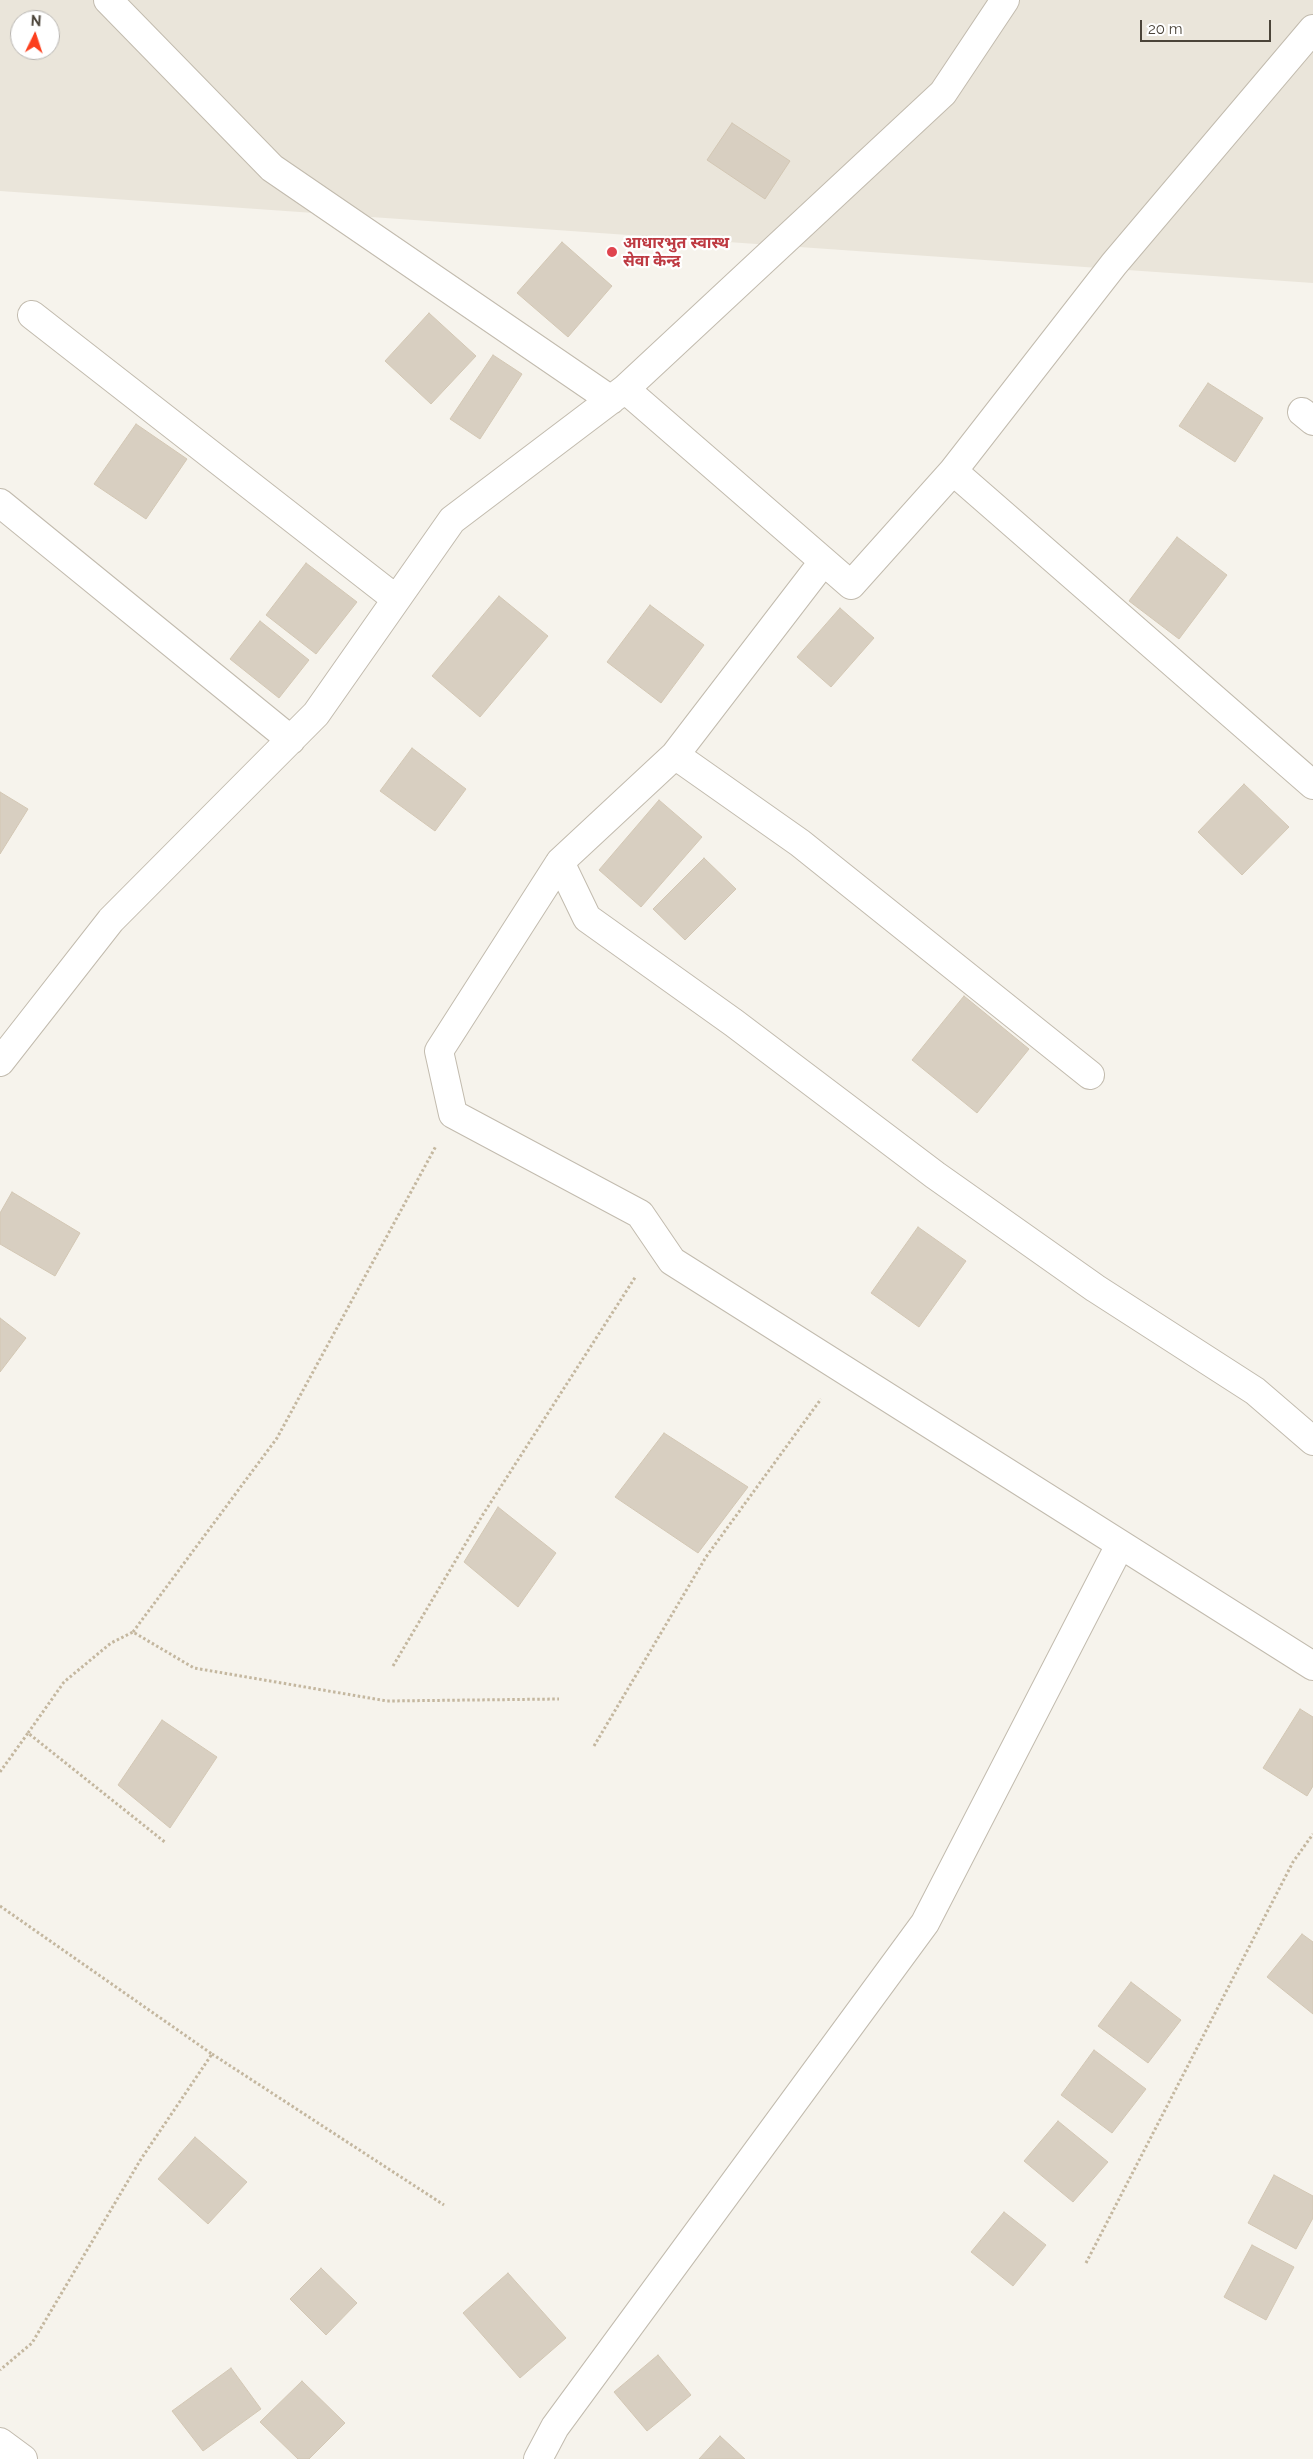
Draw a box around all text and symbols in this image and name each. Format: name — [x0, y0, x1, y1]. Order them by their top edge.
north arrow — [10, 10, 60, 60]
scale bar — [1143, 10, 1274, 42]
text: N — [30, 13, 42, 29]
text: 20 m — [1148, 20, 1183, 38]
place label: आधारभुत स्वास्थ सेवा केन्द्र — [623, 233, 729, 271]
marker: आधारभुत स्वास्थ सेवा केन्द्र — [605, 245, 619, 259]

